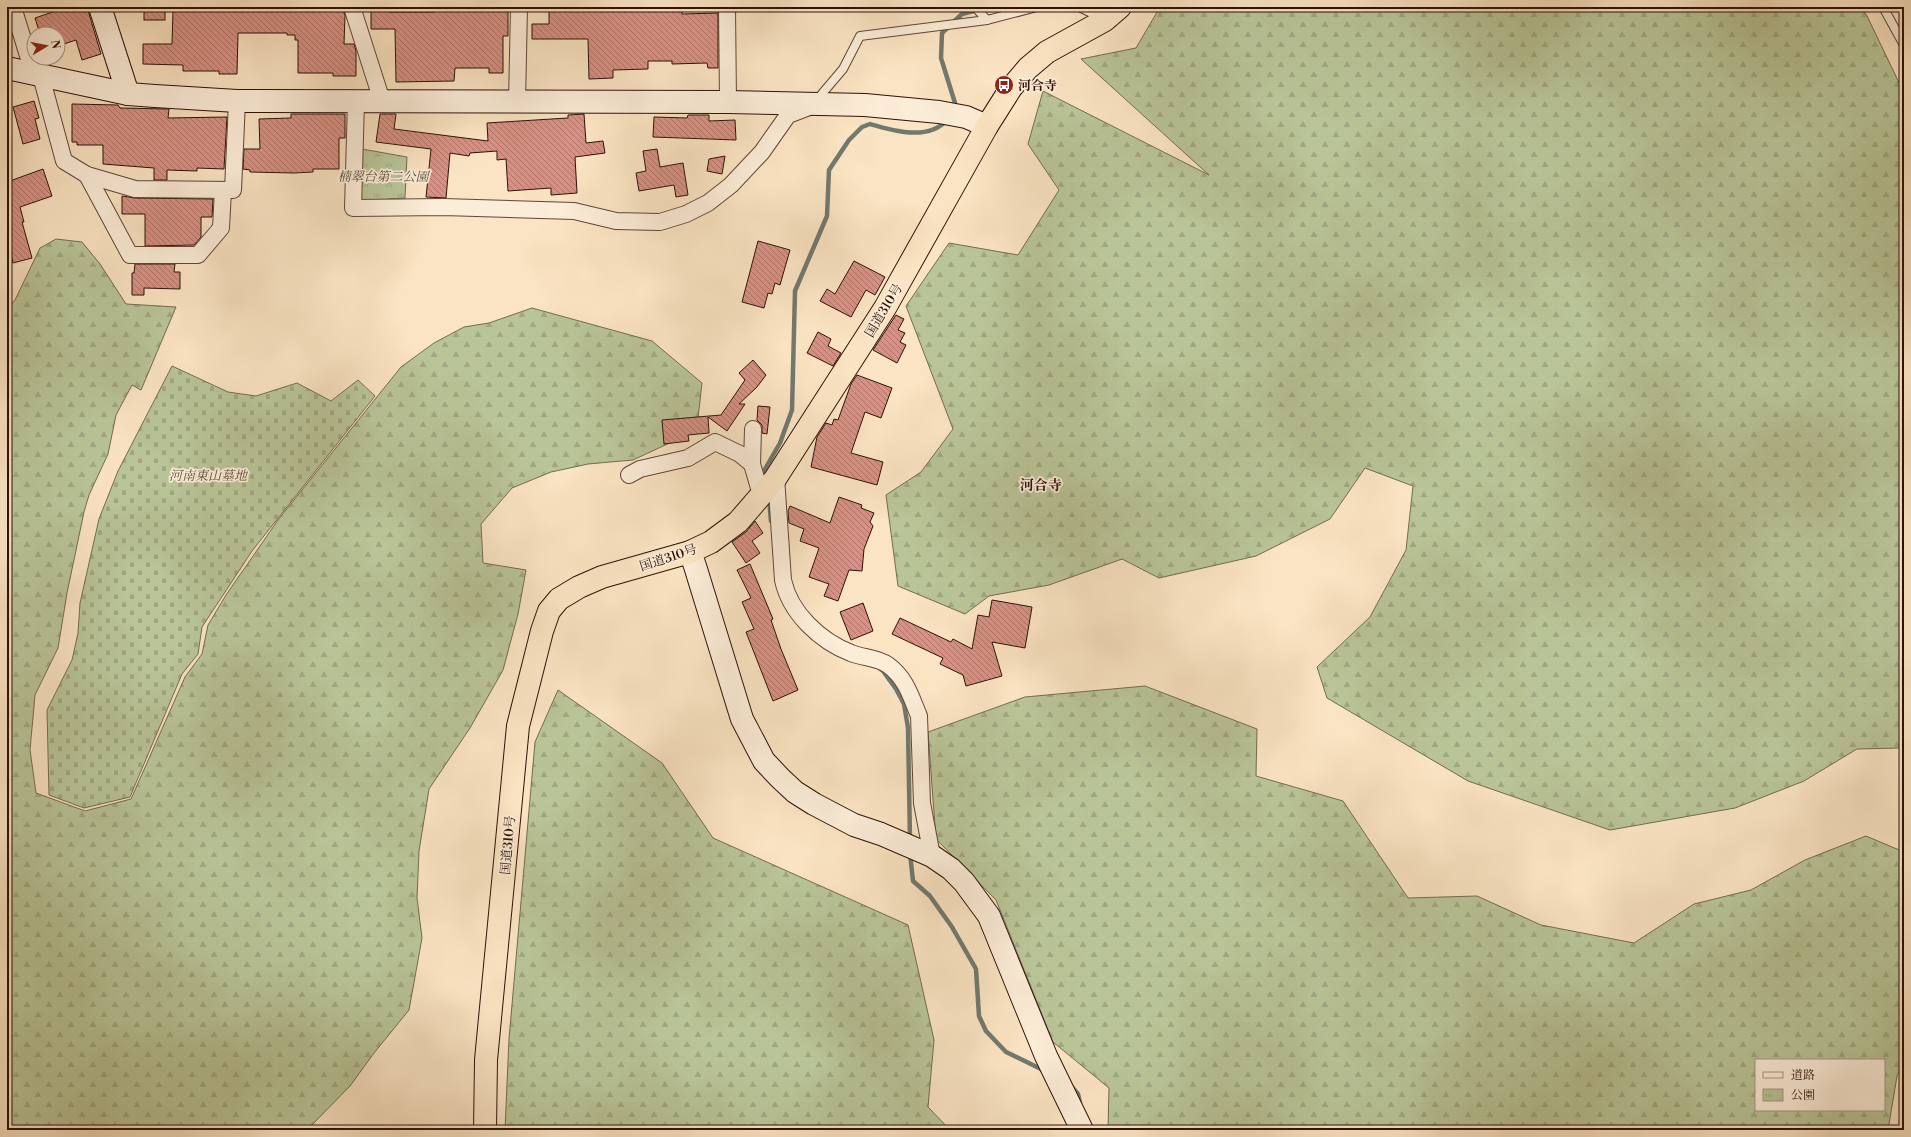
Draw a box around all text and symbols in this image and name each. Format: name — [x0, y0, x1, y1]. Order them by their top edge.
north arrow — [26, 26, 66, 66]
text: N — [47, 39, 63, 50]
bus stop icon: 河合寺 — [993, 74, 1015, 96]
place label: 河合寺 — [1018, 78, 1057, 94]
park label: 楠翠台第二公園 — [337, 169, 430, 185]
street label: 国道310号 — [862, 281, 906, 340]
park label: 河南東山墓地 — [169, 468, 249, 484]
district label: 河合寺 — [1020, 477, 1062, 495]
street label: 国道310号 — [637, 541, 699, 575]
street label: 国道310号 — [497, 815, 519, 876]
legend — [1755, 1059, 1885, 1111]
text: 道路 — [1791, 1068, 1815, 1083]
text: 公園 — [1791, 1088, 1815, 1103]

